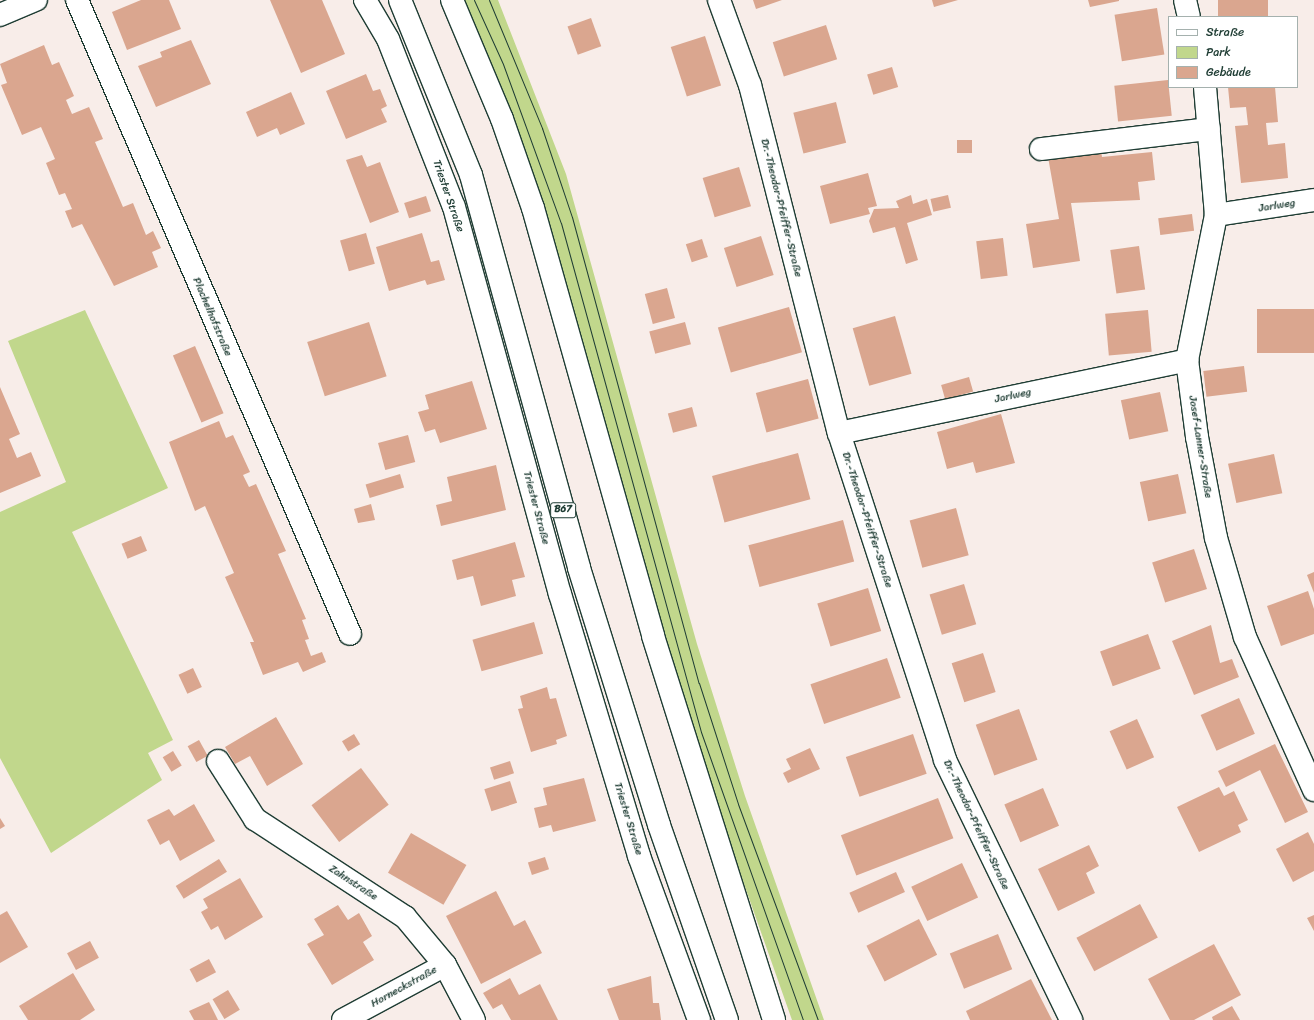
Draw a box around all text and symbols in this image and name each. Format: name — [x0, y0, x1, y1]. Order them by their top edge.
legend — [1168, 16, 1298, 88]
text: Straße — [1206, 21, 1244, 43]
text: Park — [1206, 41, 1231, 63]
text: Gebäude — [1206, 61, 1251, 83]
street label: Dr.-Theodor-Pfeiffer-Straße — [757, 137, 805, 279]
street label: Triester Straße — [429, 158, 467, 234]
street label: Jarlweg — [1258, 197, 1296, 215]
street label: Plachelhofstraße — [189, 276, 235, 358]
street label: Jarlweg — [993, 386, 1033, 406]
street label: Josef-Lanner-Straße — [1185, 395, 1215, 499]
street label: Dr.-Theodor-Pfeiffer-Straße — [839, 450, 895, 590]
street label: Triester Straße — [520, 470, 552, 546]
road number: B67 — [550, 502, 576, 518]
street label: Dr.-Theodor-Pfeiffer-Straße — [940, 758, 1012, 892]
street label: Triester Straße — [611, 781, 645, 857]
street label: Zahnstraße — [326, 862, 380, 904]
street label: Horneckstraße — [369, 963, 439, 1011]

